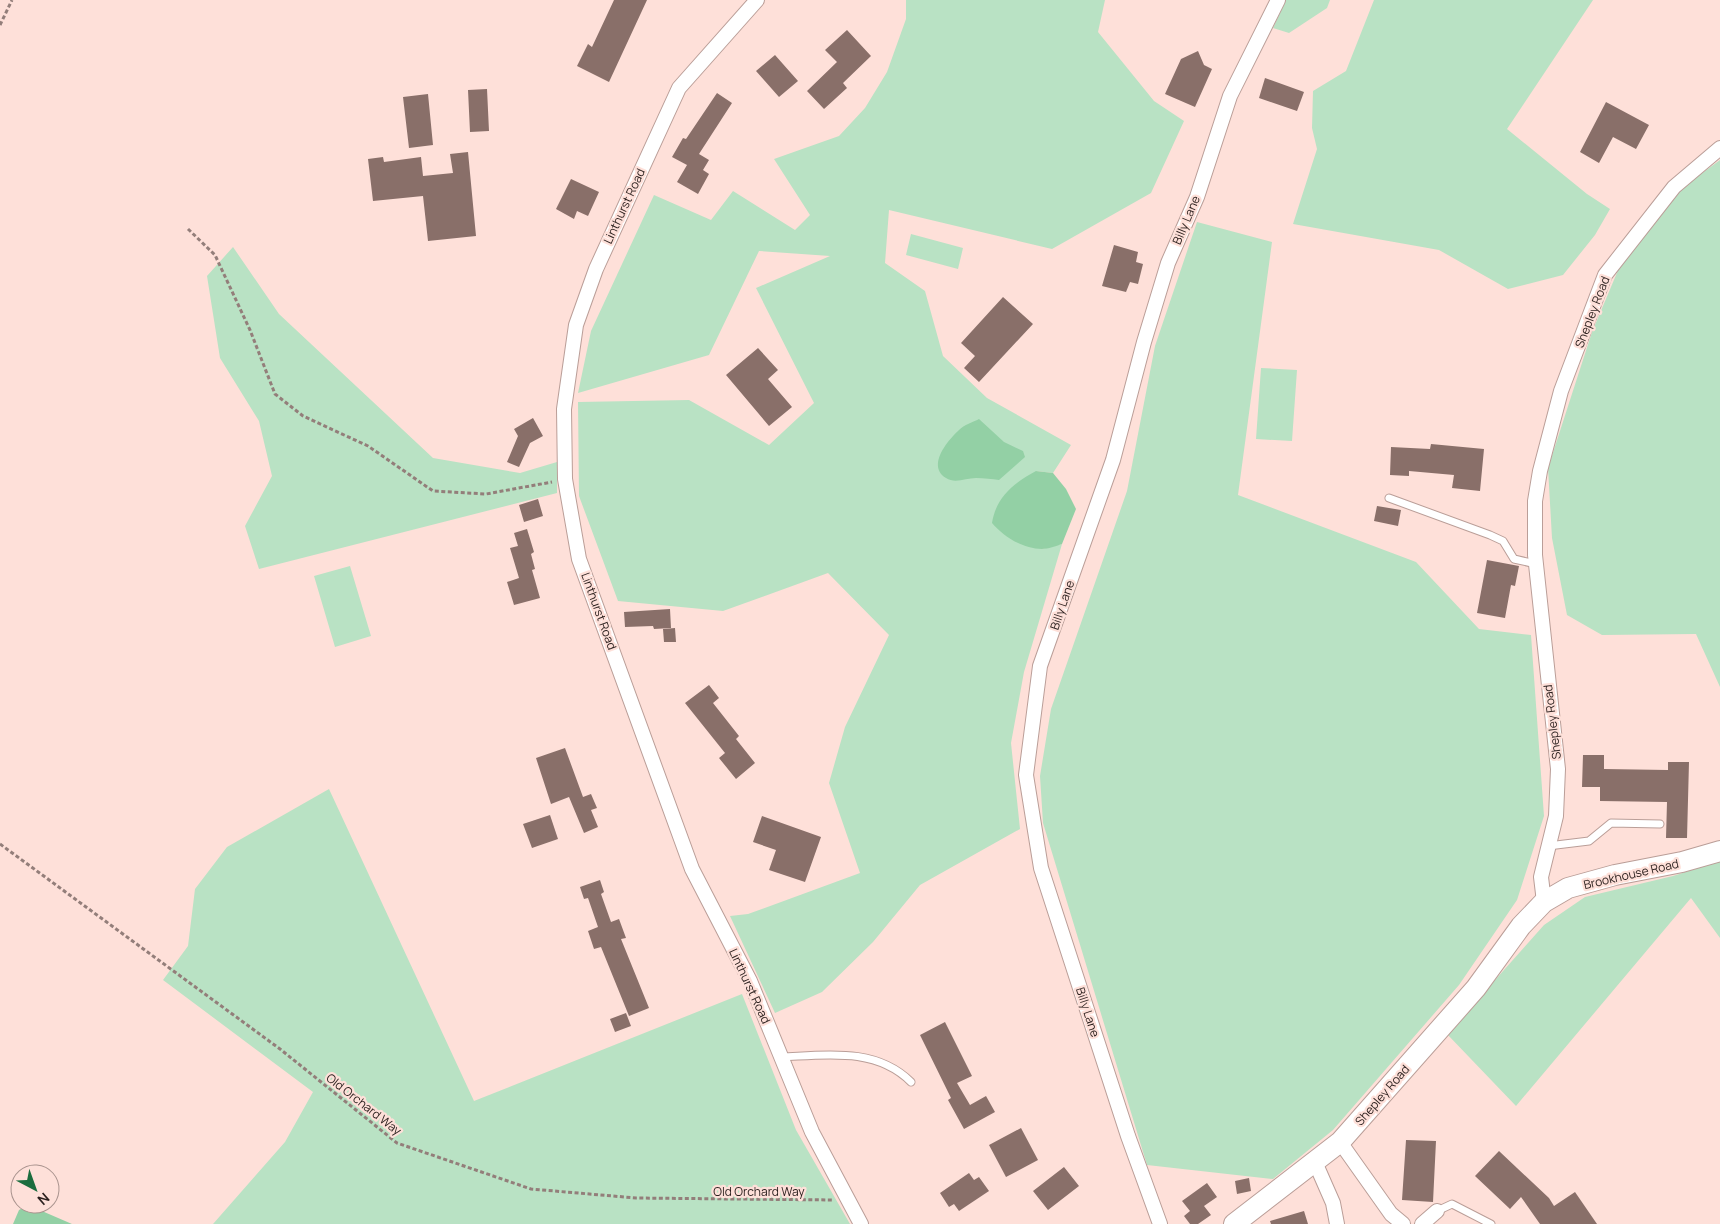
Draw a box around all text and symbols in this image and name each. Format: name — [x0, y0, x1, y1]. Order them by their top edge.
street label: Linthurst Road — [599, 166, 649, 246]
street label: Billy Lane — [1168, 193, 1204, 247]
street label: Shepley Road — [1571, 274, 1613, 350]
street label: Linthurst Road — [577, 570, 621, 652]
street label: Billy Lane — [1046, 578, 1078, 632]
street label: Shepley Road — [1539, 684, 1565, 760]
street label: Brookhouse Road — [1582, 855, 1680, 893]
street label: Linthurst Road — [725, 946, 775, 1026]
street label: Billy Lane — [1072, 985, 1104, 1039]
street label: Shepley Road — [1351, 1061, 1413, 1129]
street label: Old Orchard Way — [323, 1069, 406, 1139]
north arrow — [10, 1164, 60, 1214]
street label: Old Orchard Way — [713, 1183, 805, 1200]
text: N — [34, 1189, 54, 1210]

